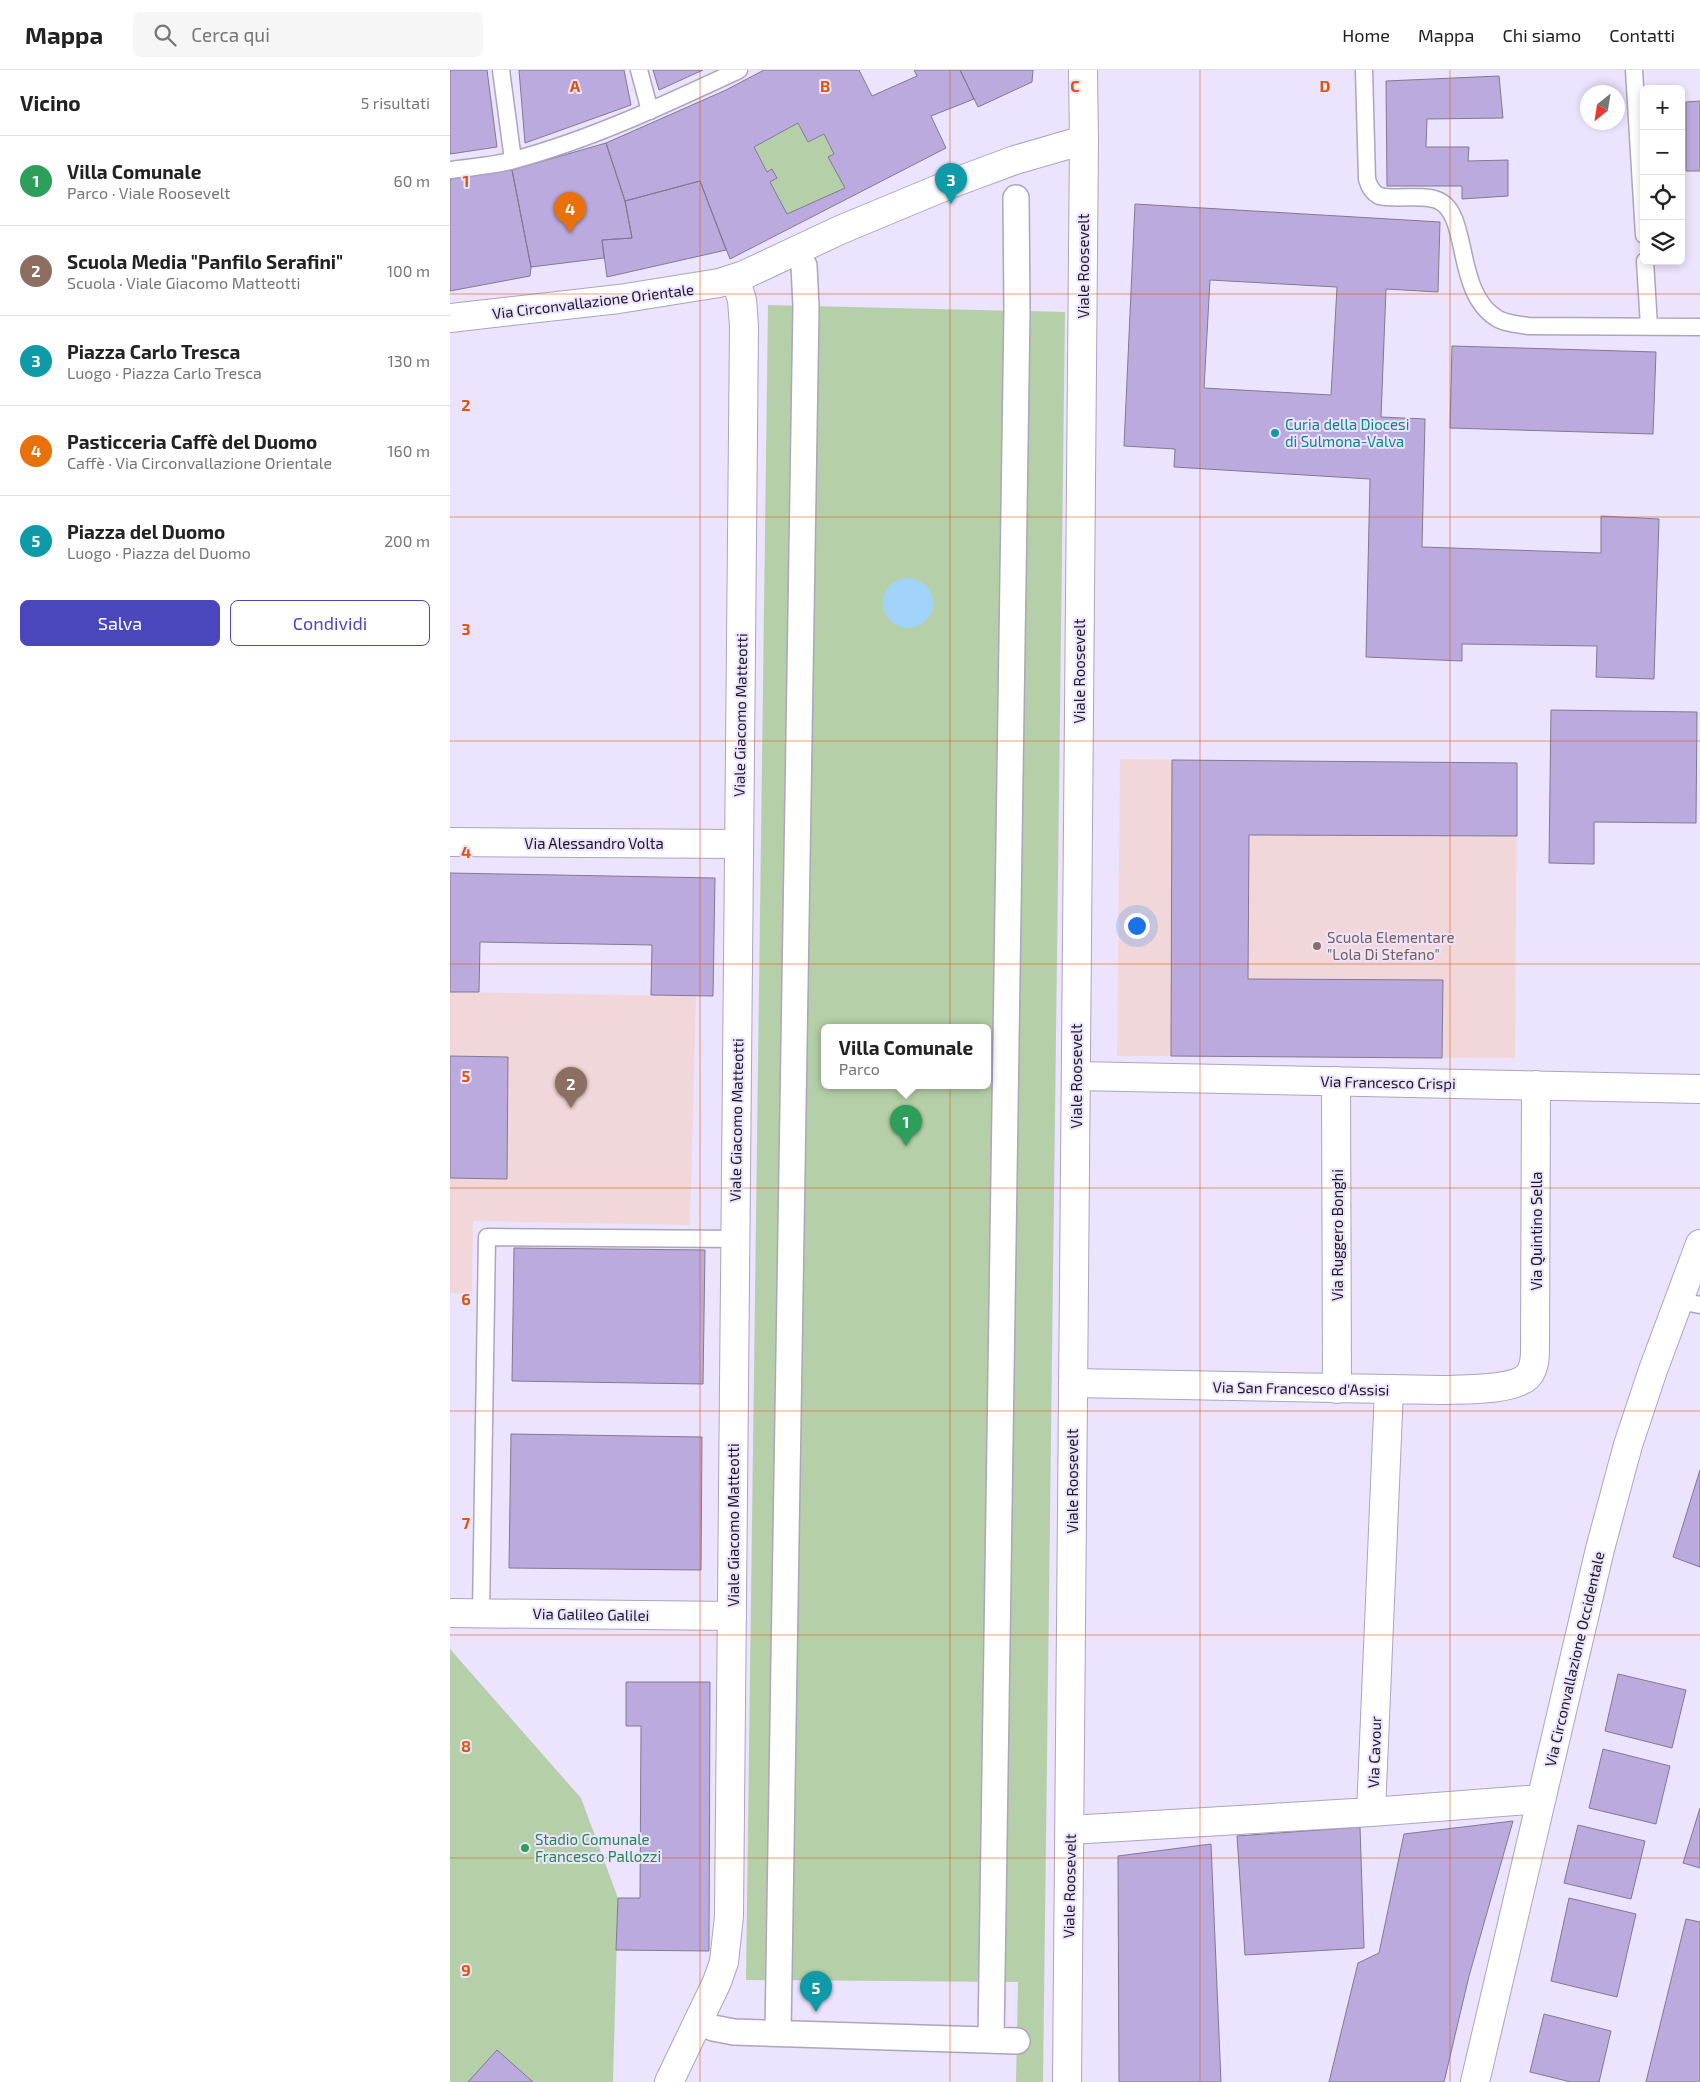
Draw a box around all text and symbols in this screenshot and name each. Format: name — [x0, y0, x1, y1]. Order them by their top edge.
search box — [133, 12, 483, 57]
text: Mappa — [25, 20, 103, 49]
icon: search — [151, 21, 179, 49]
text: Cerca qui — [191, 23, 270, 46]
text: Home — [1342, 24, 1390, 46]
text: Mappa — [1418, 24, 1474, 46]
text: Chi siamo — [1502, 24, 1581, 46]
text: Contatti — [1609, 24, 1675, 46]
text: A — [570, 76, 581, 95]
text: B — [820, 76, 830, 95]
text: C — [1070, 76, 1080, 95]
text: D — [1320, 76, 1331, 95]
north arrow — [1580, 85, 1625, 130]
map controls — [1640, 85, 1685, 265]
button: + — [1640, 85, 1685, 130]
text: Vicino — [20, 90, 81, 115]
text: 5 risultati — [361, 93, 430, 112]
button: − — [1640, 130, 1685, 175]
text: Villa Comunale — [67, 160, 201, 183]
pin: 3 — [935, 163, 967, 204]
text: 1 — [33, 171, 39, 190]
text: 60 m — [394, 171, 430, 190]
text: 1 — [463, 171, 469, 190]
button: locate — [1640, 175, 1685, 220]
text: Parco · Viale Roosevelt — [67, 183, 230, 202]
pin: 4 — [554, 192, 586, 233]
street label: Viale Roosevelt — [1074, 213, 1092, 318]
button: layers — [1640, 220, 1685, 265]
text: Scuola Media "Panfilo Serafini" — [67, 250, 343, 273]
text: 2 — [31, 261, 41, 280]
text: 100 m — [387, 261, 430, 280]
text: Scuola · Viale Giacomo Matteotti — [67, 273, 301, 292]
street label: Via Circonvallazione Orientale — [491, 280, 695, 322]
text: Piazza Carlo Tresca — [67, 340, 240, 363]
text: 3 — [31, 351, 41, 370]
text: 130 m — [388, 351, 430, 370]
text: Luogo · Piazza Carlo Tresca — [67, 363, 262, 382]
text: 2 — [461, 395, 471, 414]
place label: Curia della Diocesi di Sulmona-Valva — [1285, 415, 1409, 450]
marker: Curia della Diocesi di Sulmona-Valva — [1269, 427, 1281, 439]
text: Pasticceria Caffè del Duomo — [67, 430, 317, 453]
text: 4 — [31, 441, 41, 460]
text: 160 m — [387, 441, 430, 460]
text: Caffè · Via Circonvallazione Orientale — [67, 453, 332, 472]
text: Piazza del Duomo — [67, 520, 225, 543]
text: 5 — [32, 531, 40, 550]
text: 200 m — [384, 531, 430, 550]
text: Luogo · Piazza del Duomo — [67, 543, 251, 562]
button: Salva — [20, 600, 220, 646]
button: Condividi — [230, 600, 430, 646]
street label: Viale Roosevelt — [1070, 618, 1088, 723]
text: 3 — [461, 619, 471, 638]
street label: Viale Giacomo Matteotti — [730, 633, 750, 797]
street label: Via Alessandro Volta — [524, 834, 664, 852]
text: 4 — [461, 842, 471, 861]
your location — [1124, 913, 1150, 939]
place label: Scuola Elementare "Lola Di Stefano" — [1327, 928, 1455, 963]
marker: Scuola Elementare "Lola Di Stefano" — [1311, 940, 1323, 952]
street label: Viale Roosevelt — [1067, 1023, 1085, 1128]
popup — [821, 1024, 991, 1089]
text: Villa Comunale — [839, 1036, 973, 1059]
street label: Viale Giacomo Matteotti — [726, 1038, 746, 1202]
text: Parco — [839, 1059, 880, 1078]
text: 5 — [462, 1066, 471, 1085]
pin: 2 — [555, 1067, 587, 1108]
street label: Via Francesco Crispi — [1320, 1072, 1456, 1092]
pin: 1 — [890, 1105, 922, 1146]
street label: Via Ruggero Bonghi — [1328, 1169, 1346, 1301]
street label: Via Quintino Sella — [1527, 1171, 1546, 1291]
text: 6 — [461, 1289, 471, 1308]
street label: Via San Francesco d'Assisi — [1212, 1377, 1390, 1399]
street label: Viale Roosevelt — [1063, 1428, 1081, 1533]
street label: Viale Giacomo Matteotti — [724, 1443, 742, 1607]
text: 7 — [462, 1513, 471, 1532]
street label: Via Circonvallazione Occidentale — [1540, 1550, 1608, 1768]
street label: Via Galileo Galilei — [533, 1604, 649, 1624]
street label: Via Cavour — [1364, 1716, 1384, 1788]
text: 8 — [461, 1736, 471, 1755]
place label: Stadio Comunale Francesco Pallozzi — [535, 1830, 661, 1865]
street label: Viale Roosevelt — [1059, 1833, 1079, 1939]
marker: Stadio Comunale Francesco Pallozzi — [519, 1842, 531, 1854]
text: 9 — [461, 1960, 471, 1979]
pin: 5 — [800, 1971, 832, 2012]

